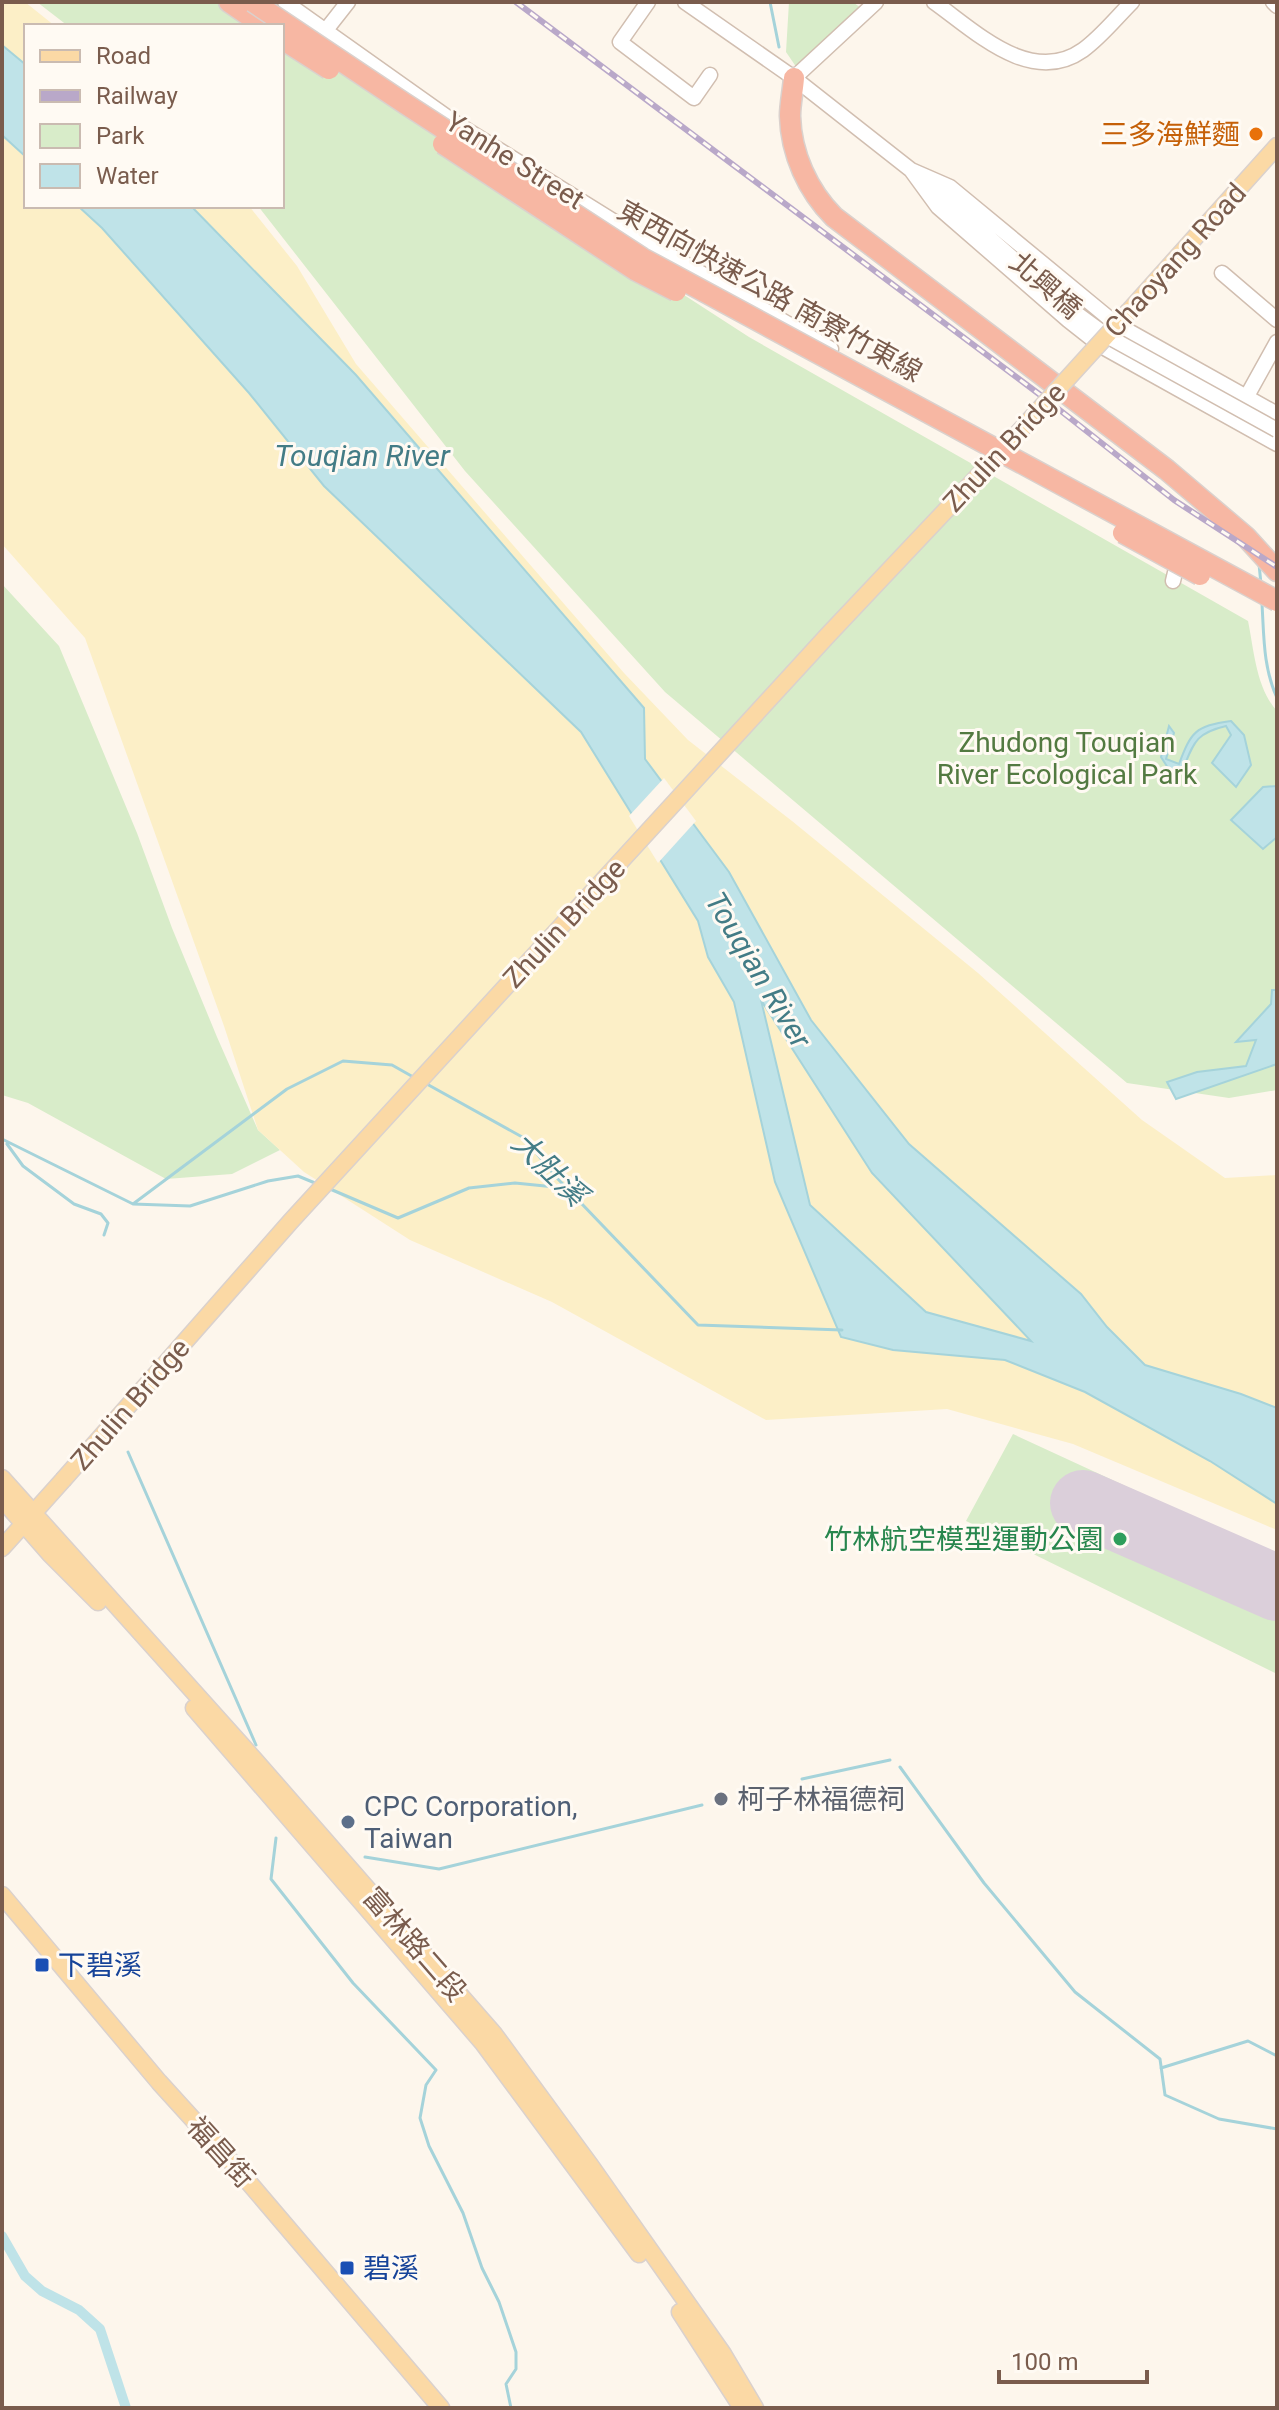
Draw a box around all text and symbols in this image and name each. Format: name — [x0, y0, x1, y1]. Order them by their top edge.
legend — [24, 24, 284, 208]
text: Road — [96, 42, 151, 70]
text: Railway — [96, 82, 178, 110]
street label: Yanhe Street — [439, 105, 590, 216]
place label: 三多海鮮麵 — [1100, 118, 1240, 151]
text: Park — [96, 122, 145, 150]
marker: 三多海鮮麵 — [1247, 125, 1265, 143]
text: Water — [96, 162, 159, 190]
street label: Chaoyang Road — [1098, 177, 1253, 344]
street label: 東西向快速公路 南寮竹東線 — [612, 194, 928, 389]
street label: 北興橋 — [1003, 245, 1088, 325]
street label: Zhulin Bridge — [936, 376, 1072, 518]
water label: Touqian River — [274, 438, 451, 473]
park label: Zhudong Touqian River Ecological Park — [937, 726, 1198, 791]
street label: Zhulin Bridge — [496, 852, 632, 994]
water label: Touqian River — [698, 885, 819, 1055]
water label: 大肚溪 — [505, 1125, 597, 1215]
street label: Zhulin Bridge — [64, 1332, 197, 1477]
place label: 竹林航空模型運動公園 — [824, 1523, 1104, 1556]
marker: 竹林航空模型運動公園 — [1111, 1530, 1129, 1548]
place label: 柯子林福德祠 — [737, 1783, 905, 1816]
place label: CPC Corporation, Taiwan — [364, 1790, 578, 1855]
marker: 柯子林福德祠 — [712, 1790, 730, 1808]
marker: CPC Corporation, Taiwan — [339, 1813, 357, 1831]
street label: 富林路二段 — [356, 1881, 473, 2008]
place label: 下碧溪 — [58, 1949, 142, 1982]
marker: 下碧溪 — [33, 1956, 51, 1974]
street label: 福昌街 — [180, 2110, 261, 2195]
place label: 碧溪 — [363, 2252, 419, 2285]
marker: 碧溪 — [338, 2259, 356, 2277]
scale bar — [999, 2334, 1147, 2384]
text: 100 m — [1011, 2348, 1078, 2376]

